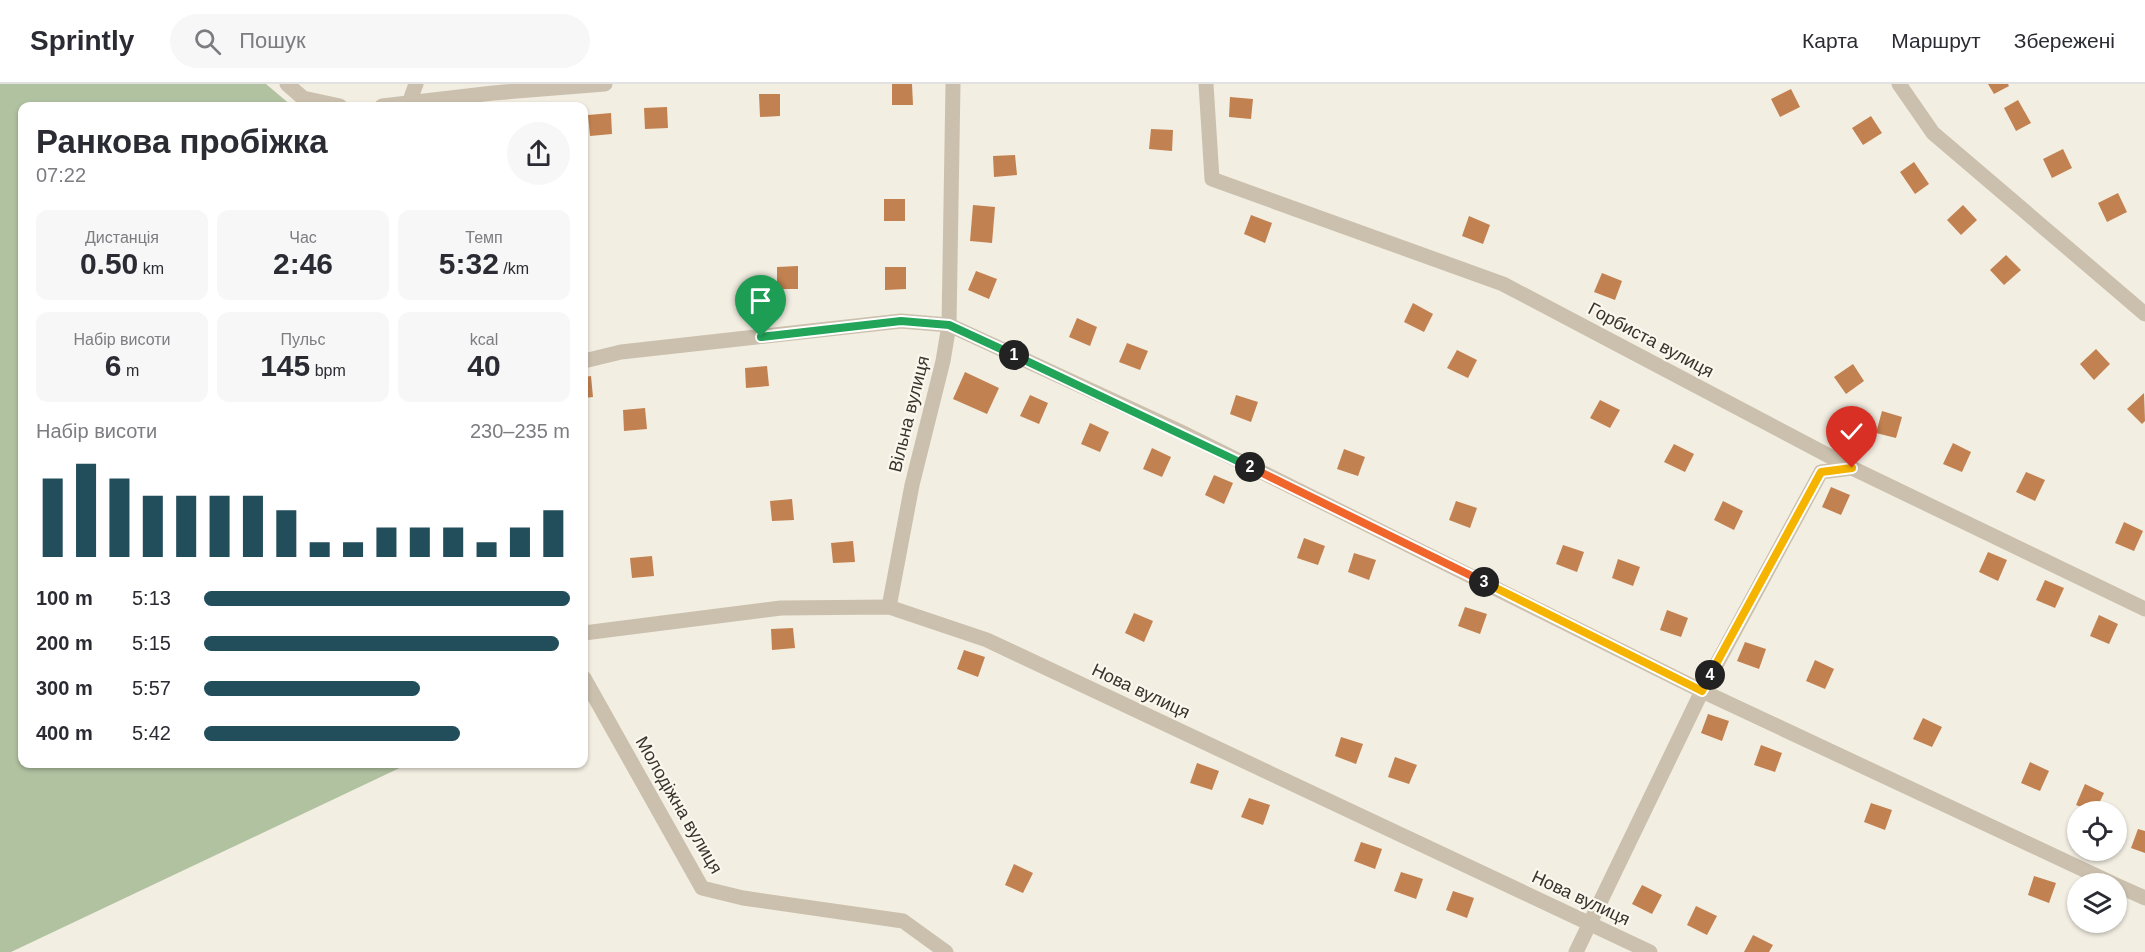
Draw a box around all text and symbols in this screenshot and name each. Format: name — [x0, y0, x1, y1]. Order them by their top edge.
search box — [170, 14, 590, 68]
text: Sprintly — [30, 25, 134, 56]
icon: search — [191, 25, 224, 58]
text: Пошук — [239, 28, 306, 53]
text: Карта — [1802, 29, 1858, 52]
text: Маршрут — [1891, 29, 1981, 52]
text: Збережені — [2014, 29, 2115, 52]
button: share — [507, 122, 570, 185]
text: Ранкова пробіжка — [36, 123, 328, 160]
text: 07:22 — [36, 164, 86, 186]
text: Дистанція — [85, 229, 159, 246]
text: Час — [289, 229, 317, 246]
text: Темп — [465, 229, 503, 246]
text: 0.50 — [80, 247, 138, 280]
text: 2:46 — [273, 247, 333, 280]
text: 5:32 — [439, 247, 499, 280]
text: km — [138, 260, 164, 277]
text: /km — [499, 260, 529, 277]
pin — [735, 275, 786, 337]
icon: arrive — [744, 284, 777, 317]
street label: Горбиста вулиця — [1585, 298, 1717, 382]
text: Набір висоти — [74, 331, 170, 348]
text: Пульс — [281, 331, 325, 348]
text: kcal — [470, 331, 498, 348]
pin: 1 — [999, 340, 1029, 370]
text: 1 — [1010, 346, 1018, 363]
text: 6 — [105, 349, 121, 382]
text: 145 — [260, 349, 310, 382]
text: 40 — [467, 349, 501, 382]
street label: Вільна вулиця — [885, 354, 933, 474]
text: m — [121, 362, 139, 379]
text: bpm — [310, 362, 346, 379]
pin — [1826, 406, 1877, 468]
icon: check — [1835, 415, 1868, 448]
text: Набір висоти — [36, 420, 157, 442]
text: 230–235 m — [470, 420, 570, 442]
pin: 2 — [1235, 452, 1265, 482]
text: 2 — [1246, 458, 1254, 475]
pin: 3 — [1469, 567, 1499, 597]
text: 3 — [1480, 573, 1488, 590]
text: 100 m — [36, 587, 93, 609]
text: 5:13 — [132, 587, 171, 609]
text: 200 m — [36, 632, 93, 654]
text: 5:15 — [132, 632, 171, 654]
street label: Нова вулиця — [1089, 660, 1193, 722]
pin: 4 — [1695, 660, 1725, 690]
text: 4 — [1706, 666, 1714, 683]
text: 300 m — [36, 677, 93, 699]
text: 5:57 — [132, 677, 171, 699]
text: 400 m — [36, 722, 93, 744]
text: 5:42 — [132, 722, 171, 744]
street label: Молодіжна вулиця — [632, 733, 726, 877]
map controls — [2067, 801, 2127, 933]
button: locate — [2067, 801, 2127, 861]
street label: Нова вулиця — [1529, 867, 1633, 929]
button: layers — [2067, 873, 2127, 933]

